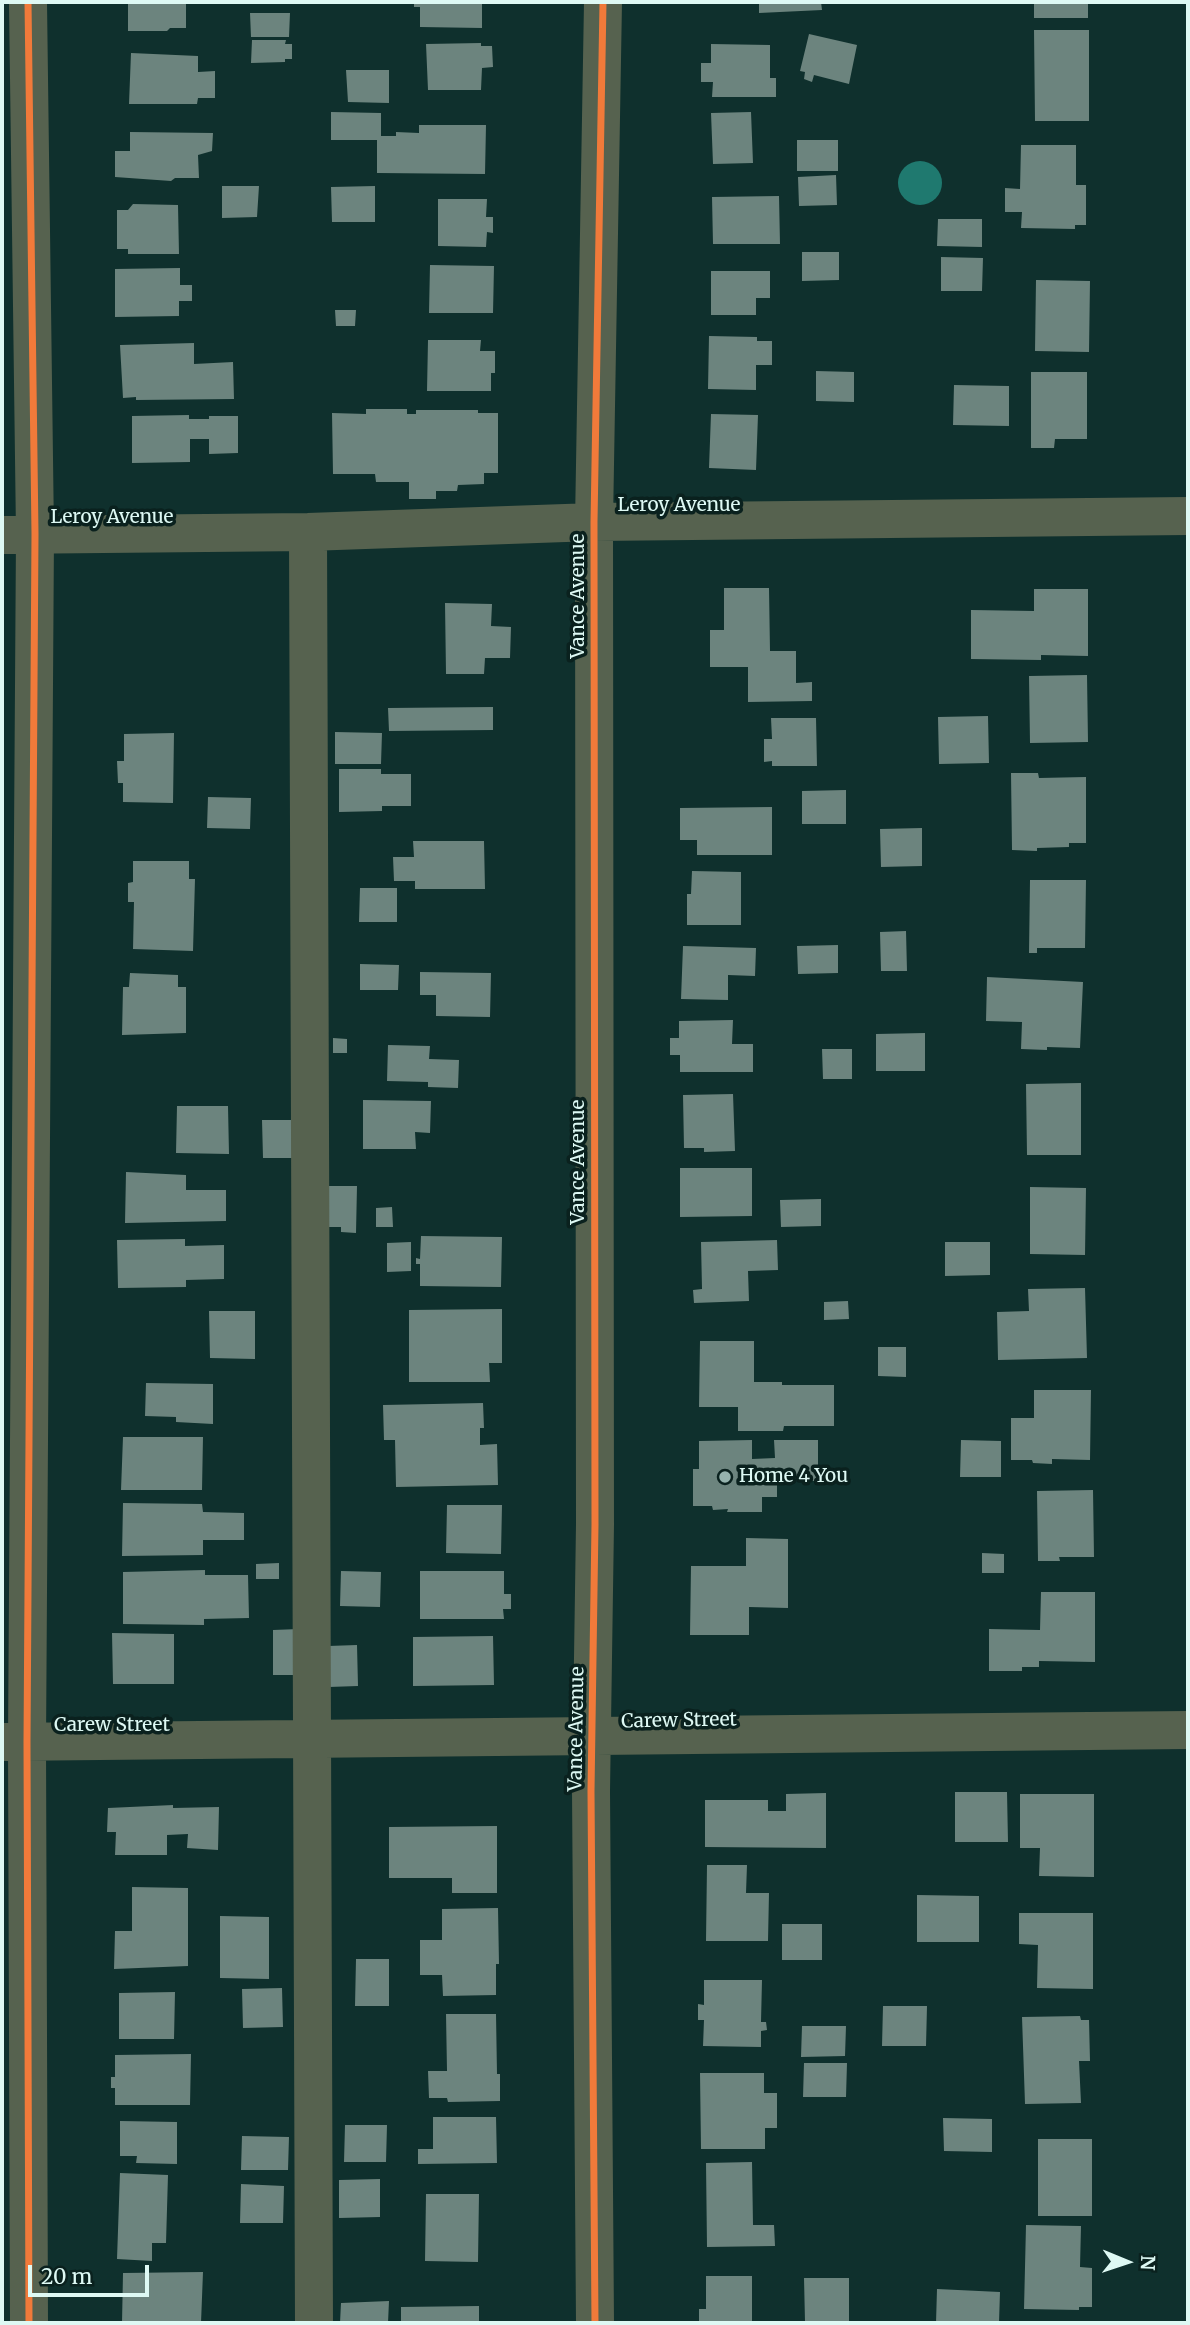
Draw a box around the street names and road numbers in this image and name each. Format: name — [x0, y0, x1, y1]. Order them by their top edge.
street label: Leroy Avenue — [617, 495, 741, 517]
street label: Leroy Avenue — [50, 507, 174, 529]
street label: Vance Avenue — [568, 534, 590, 658]
street label: Vance Avenue — [568, 1100, 590, 1224]
street label: Vance Avenue — [565, 1666, 589, 1792]
street label: Carew Street — [621, 1709, 737, 1733]
street label: Carew Street — [54, 1715, 170, 1737]

